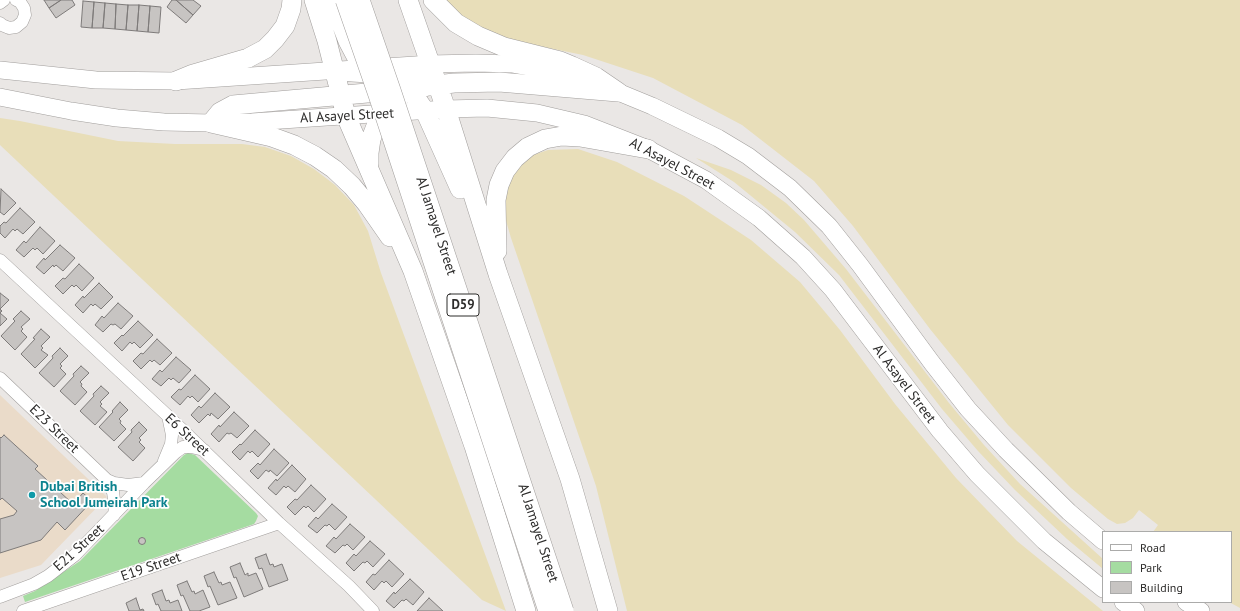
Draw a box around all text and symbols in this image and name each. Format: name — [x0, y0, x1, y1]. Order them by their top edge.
street label: Al Asayel Street — [300, 105, 394, 127]
street label: Al Asayel Street — [627, 134, 717, 194]
street label: Al Jamayel Street — [412, 175, 460, 277]
road number: D59 — [447, 294, 479, 316]
street label: Al Asayel Street — [869, 341, 939, 427]
street label: E23 Street — [26, 401, 82, 457]
street label: E6 Street — [161, 410, 213, 460]
place label: Dubai British School Jumeirah Park — [40, 479, 168, 512]
street label: Al Jamayel Street — [514, 482, 562, 584]
marker: Dubai British School Jumeirah Park — [27, 490, 37, 500]
street label: E21 Street — [50, 521, 108, 575]
legend — [1102, 531, 1232, 603]
text: Road — [1140, 540, 1165, 555]
street label: E19 Street — [119, 549, 183, 585]
text: Park — [1140, 560, 1162, 575]
text: Building — [1140, 580, 1183, 595]

